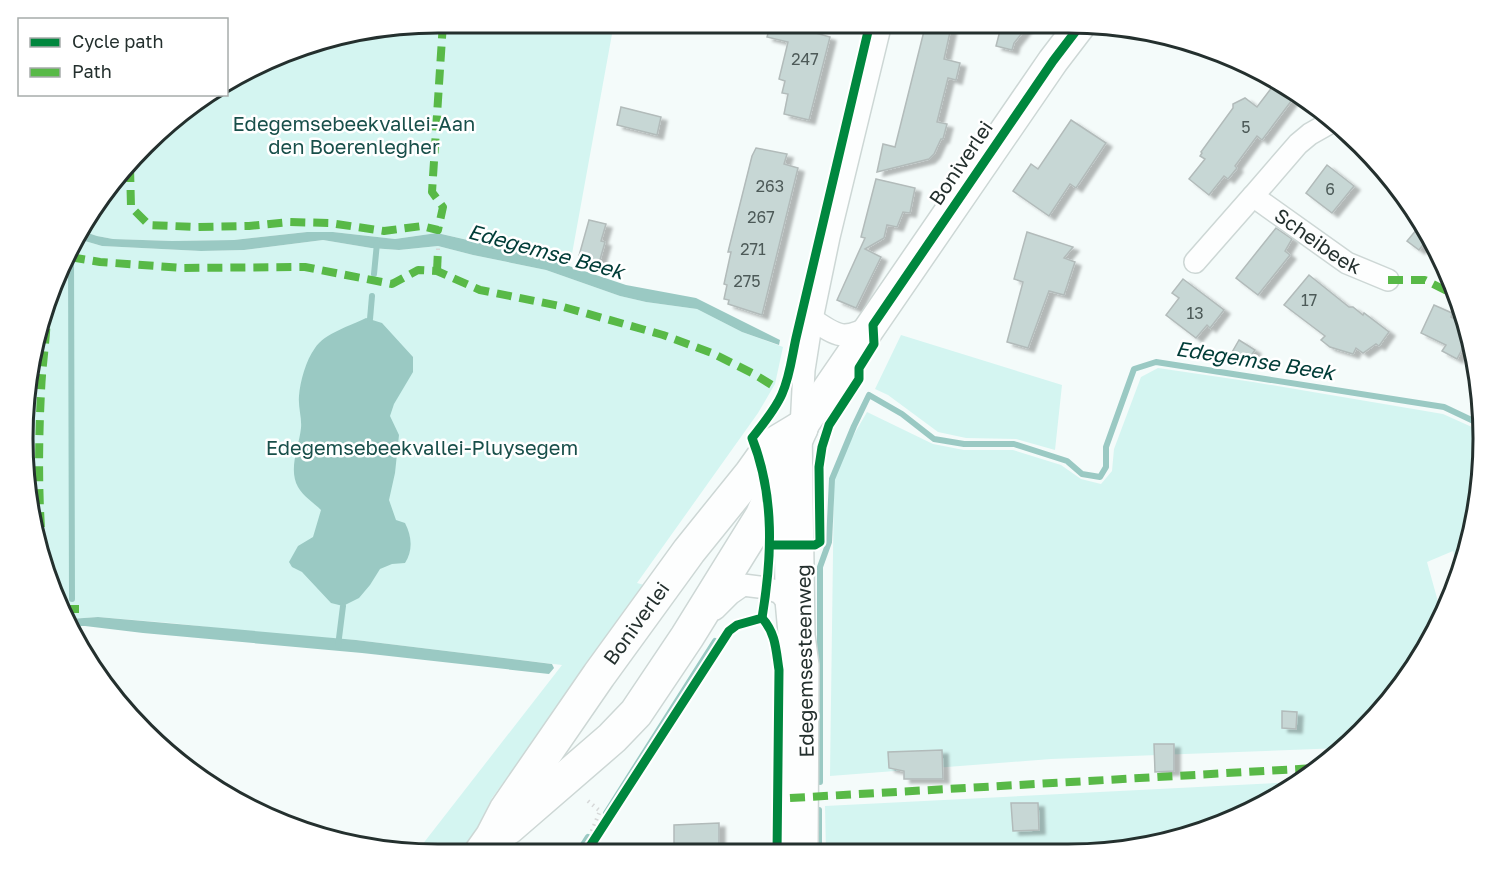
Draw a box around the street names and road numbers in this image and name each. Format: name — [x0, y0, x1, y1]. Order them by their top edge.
street label: Boniverlei — [923, 116, 997, 209]
street label: Scheibeek — [1270, 202, 1365, 278]
street label: Edegemsesteenweg — [790, 564, 818, 758]
street label: Boniverlei — [598, 577, 674, 669]

